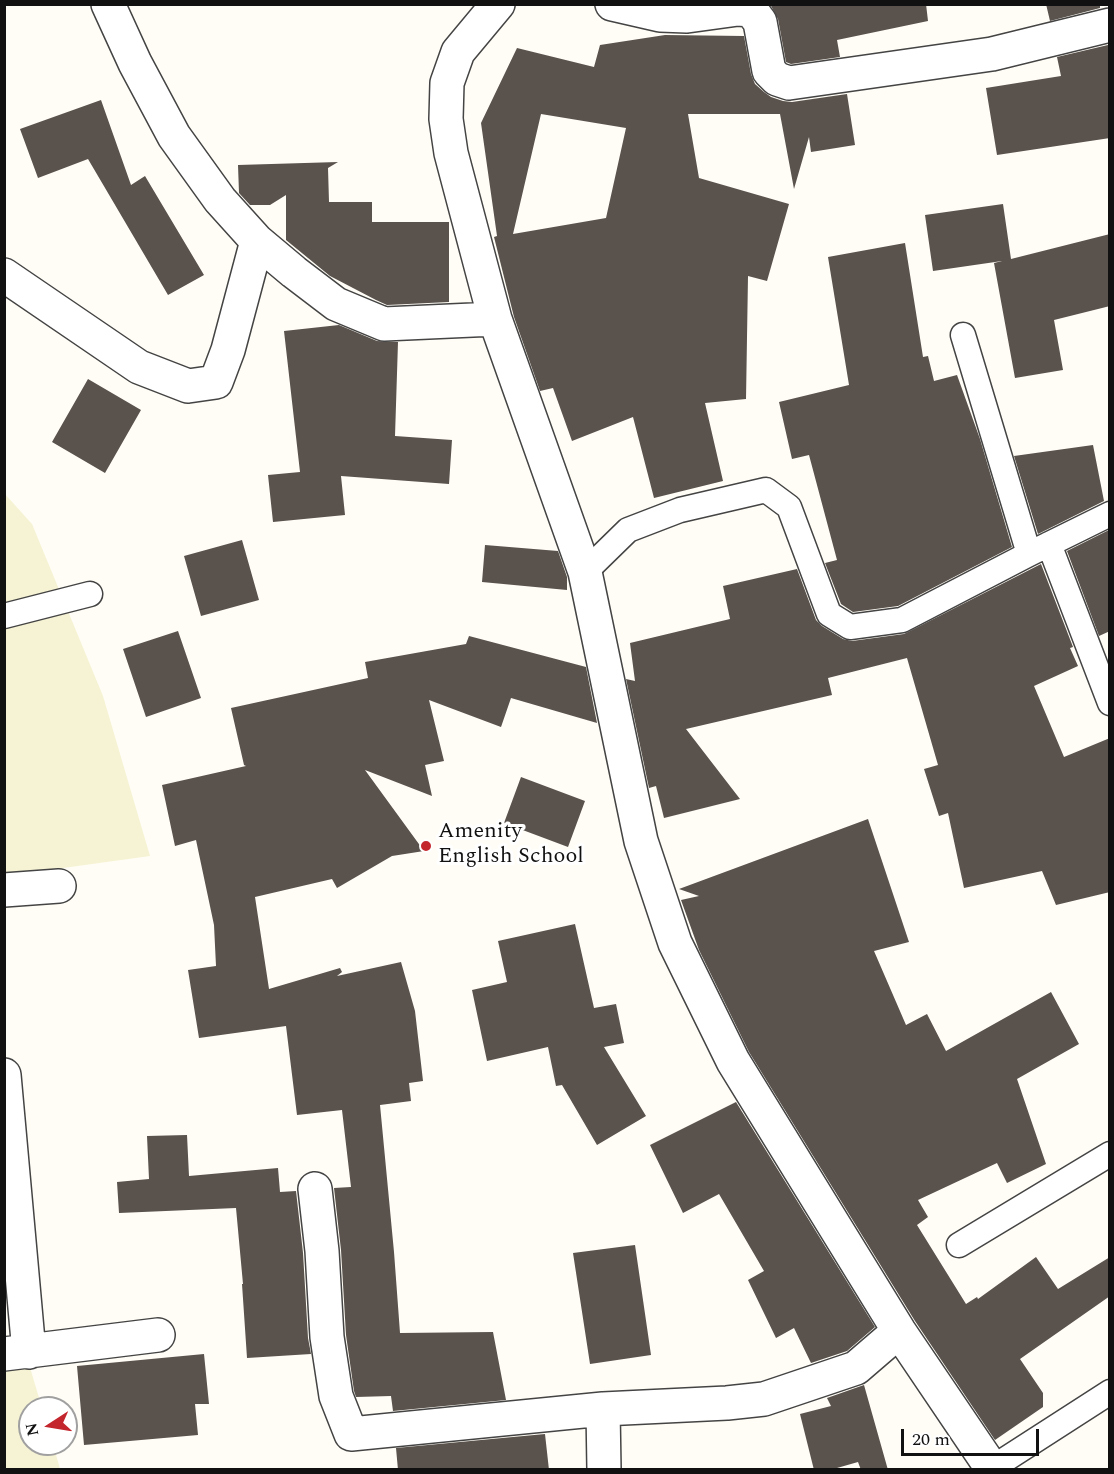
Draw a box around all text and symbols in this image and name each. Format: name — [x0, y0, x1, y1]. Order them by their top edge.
place label: Amenity English School — [438, 820, 584, 872]
marker: Amenity English School — [419, 839, 433, 853]
north arrow — [18, 1396, 78, 1456]
scale bar — [904, 1417, 1042, 1455]
text: N — [19, 1420, 45, 1438]
text: 20 m — [912, 1426, 950, 1453]

